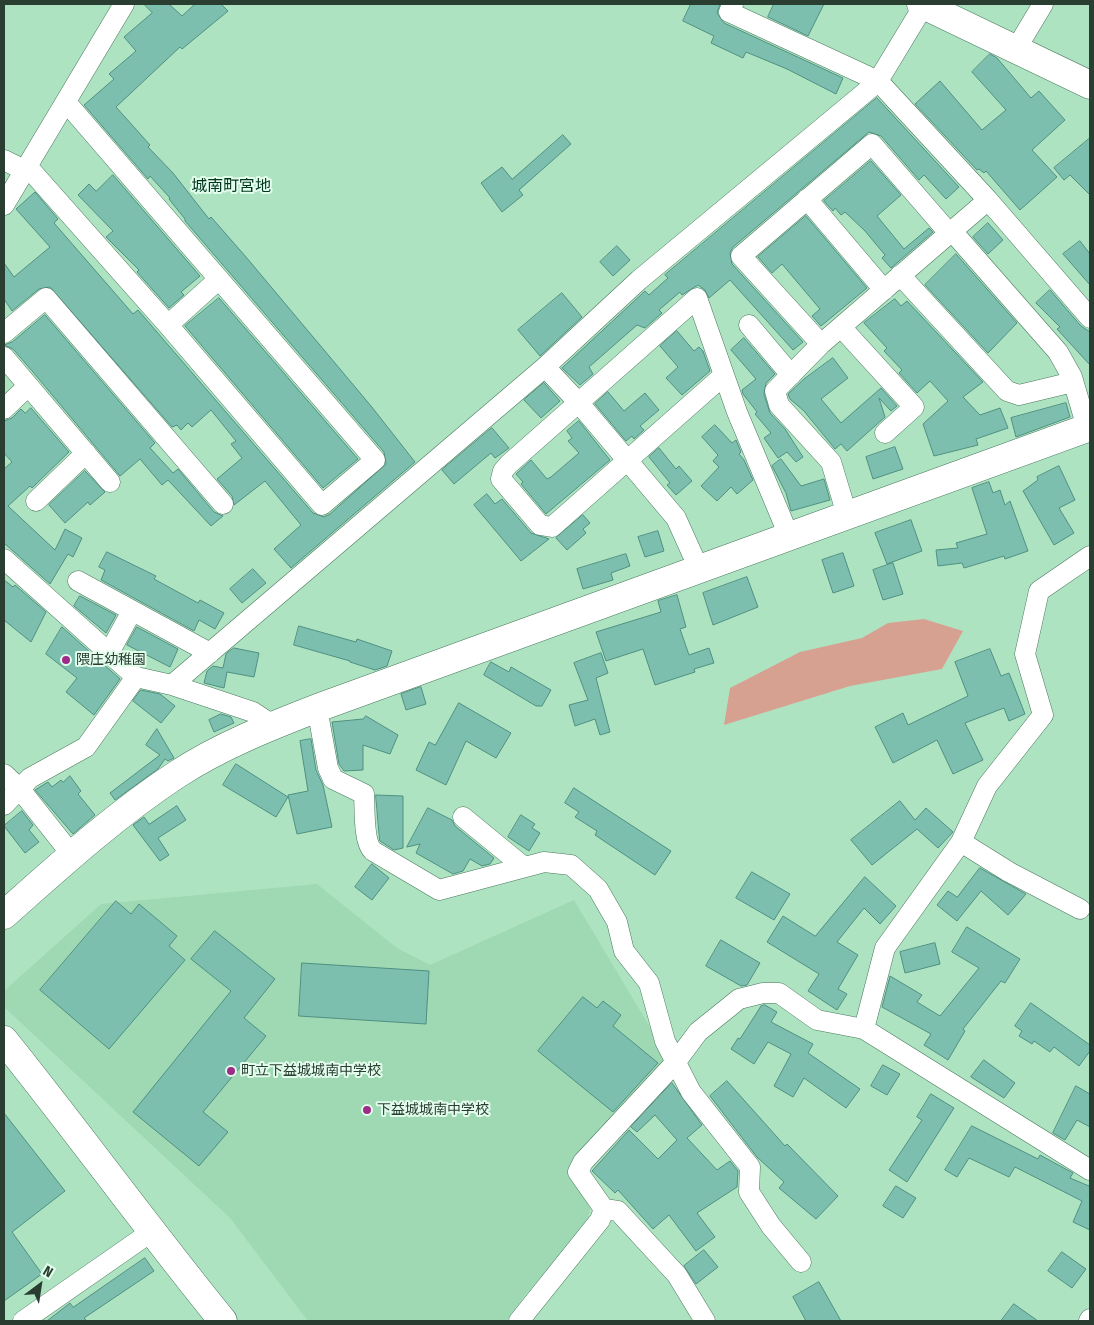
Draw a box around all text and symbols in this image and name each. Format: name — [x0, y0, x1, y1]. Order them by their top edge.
district label: 城南町宮地 — [191, 177, 271, 197]
place label: 隈庄幼稚園 — [76, 652, 146, 668]
marker: 隈庄幼稚園 — [60, 654, 72, 666]
place label: 町立下益城城南中学校 — [241, 1063, 381, 1079]
marker: 町立下益城城南中学校 — [225, 1065, 237, 1077]
place label: 下益城城南中学校 — [377, 1102, 489, 1118]
marker: 下益城城南中学校 — [361, 1104, 373, 1116]
north arrow — [15, 1260, 65, 1310]
text: N — [40, 1262, 56, 1281]

